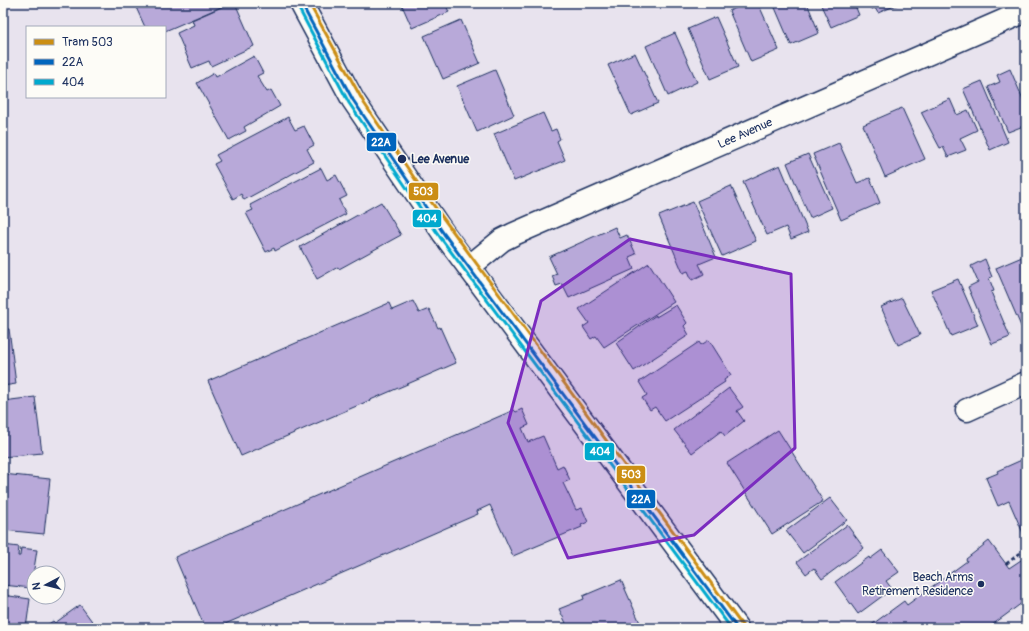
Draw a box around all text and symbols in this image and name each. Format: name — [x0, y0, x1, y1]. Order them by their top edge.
legend — [26, 26, 166, 98]
text: Tram 503 — [62, 35, 113, 50]
text: 22A — [62, 55, 83, 70]
text: 404 — [62, 75, 84, 90]
street label: Lee Avenue — [716, 115, 775, 152]
line badge: 22A — [366, 132, 397, 152]
text: 22A — [371, 136, 392, 149]
place label: Lee Avenue — [411, 152, 470, 167]
marker: Lee Avenue — [396, 153, 408, 165]
line badge: 503 — [408, 182, 439, 201]
text: 503 — [413, 185, 433, 198]
line badge: 404 — [412, 209, 442, 228]
text: 404 — [416, 212, 438, 225]
line badge: 404 — [584, 442, 615, 461]
text: 404 — [589, 445, 611, 458]
line badge: 503 — [616, 465, 646, 484]
text: 503 — [621, 468, 641, 481]
line badge: 22A — [626, 489, 656, 509]
text: 22A — [631, 493, 652, 506]
north arrow — [26, 565, 66, 605]
place label: Beach Arms Retirement Residence — [862, 570, 974, 599]
marker: Beach Arms Retirement Residence — [976, 579, 986, 589]
text: N — [30, 581, 43, 591]

